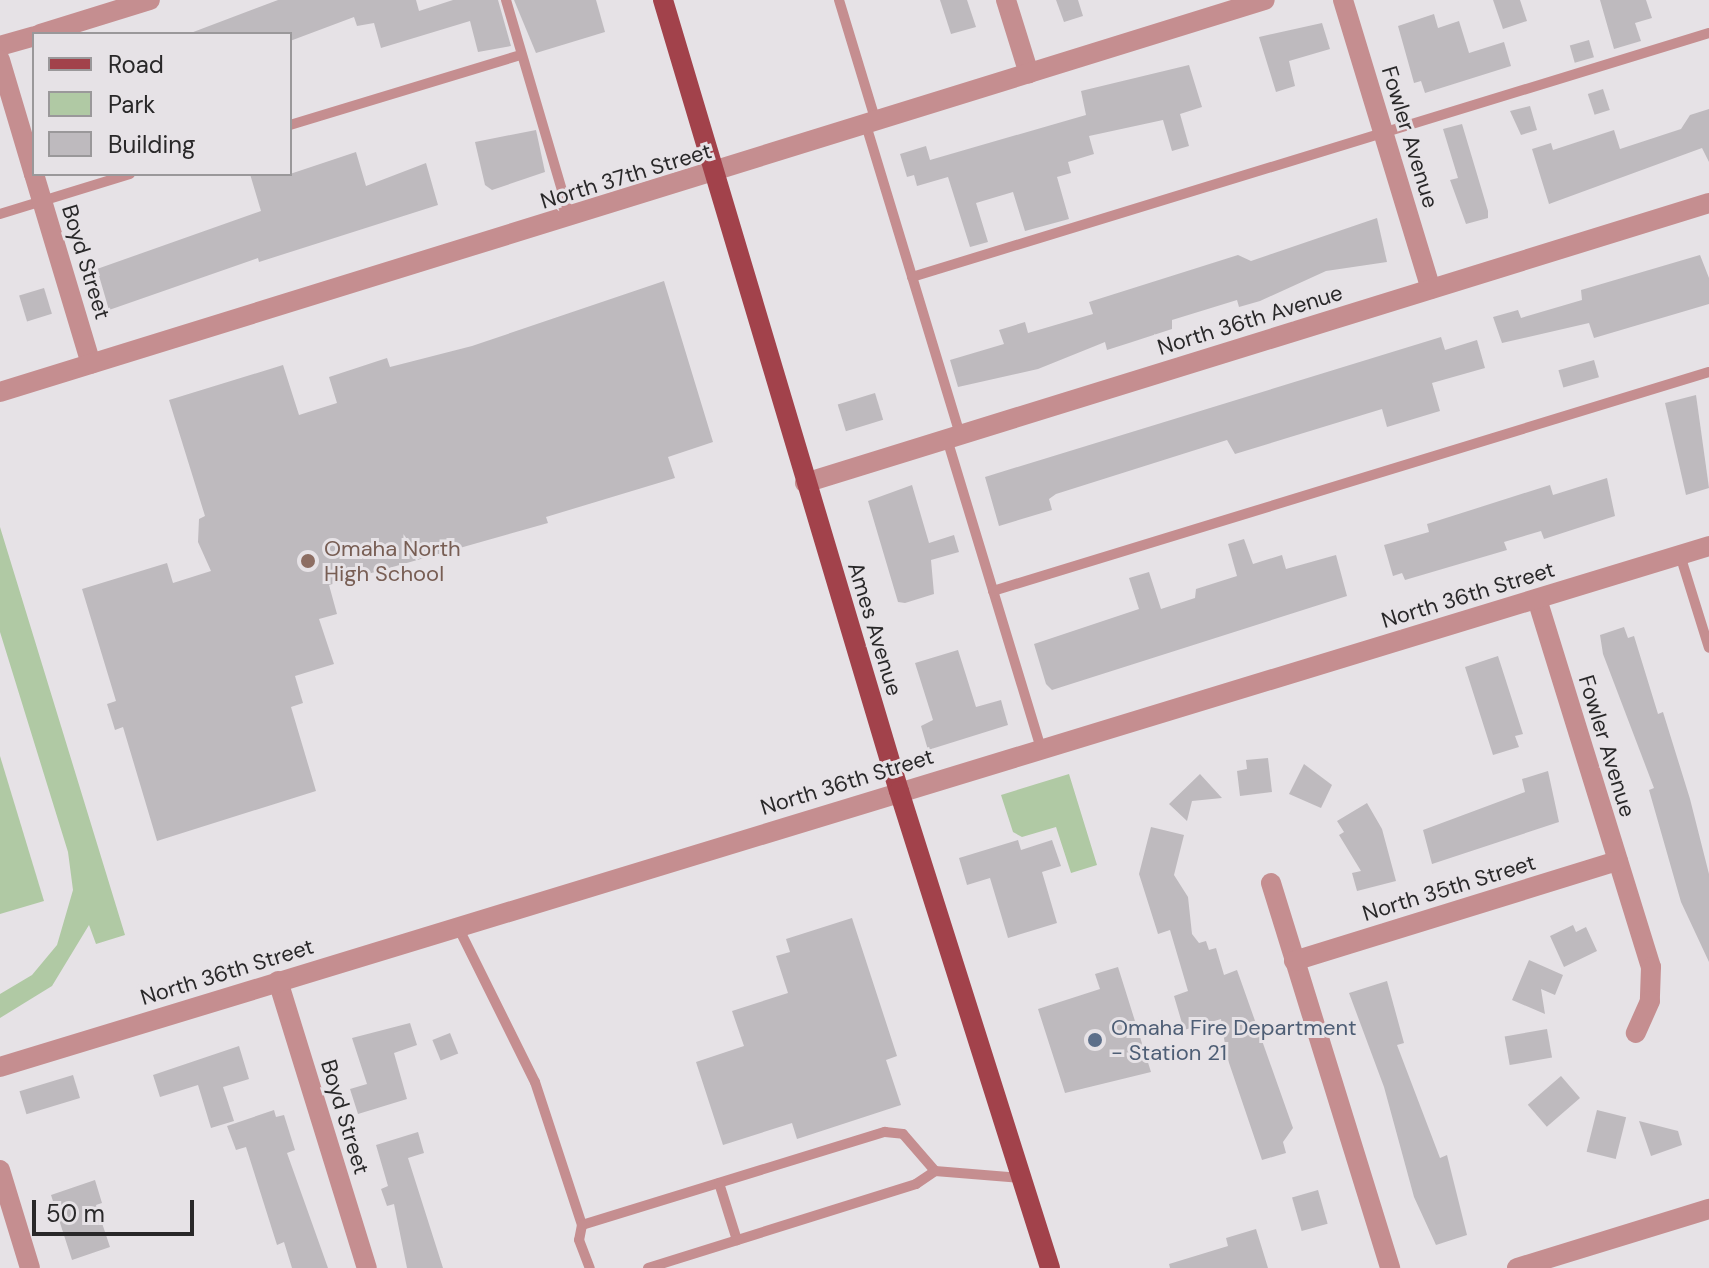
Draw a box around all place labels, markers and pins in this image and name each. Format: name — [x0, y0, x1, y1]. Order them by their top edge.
place label: Omaha North High School — [324, 535, 461, 586]
marker: Omaha North High School — [299, 552, 317, 570]
place label: Omaha Fire Department - Station 21 — [1111, 1014, 1357, 1066]
marker: Omaha Fire Department - Station 21 — [1086, 1031, 1104, 1049]

